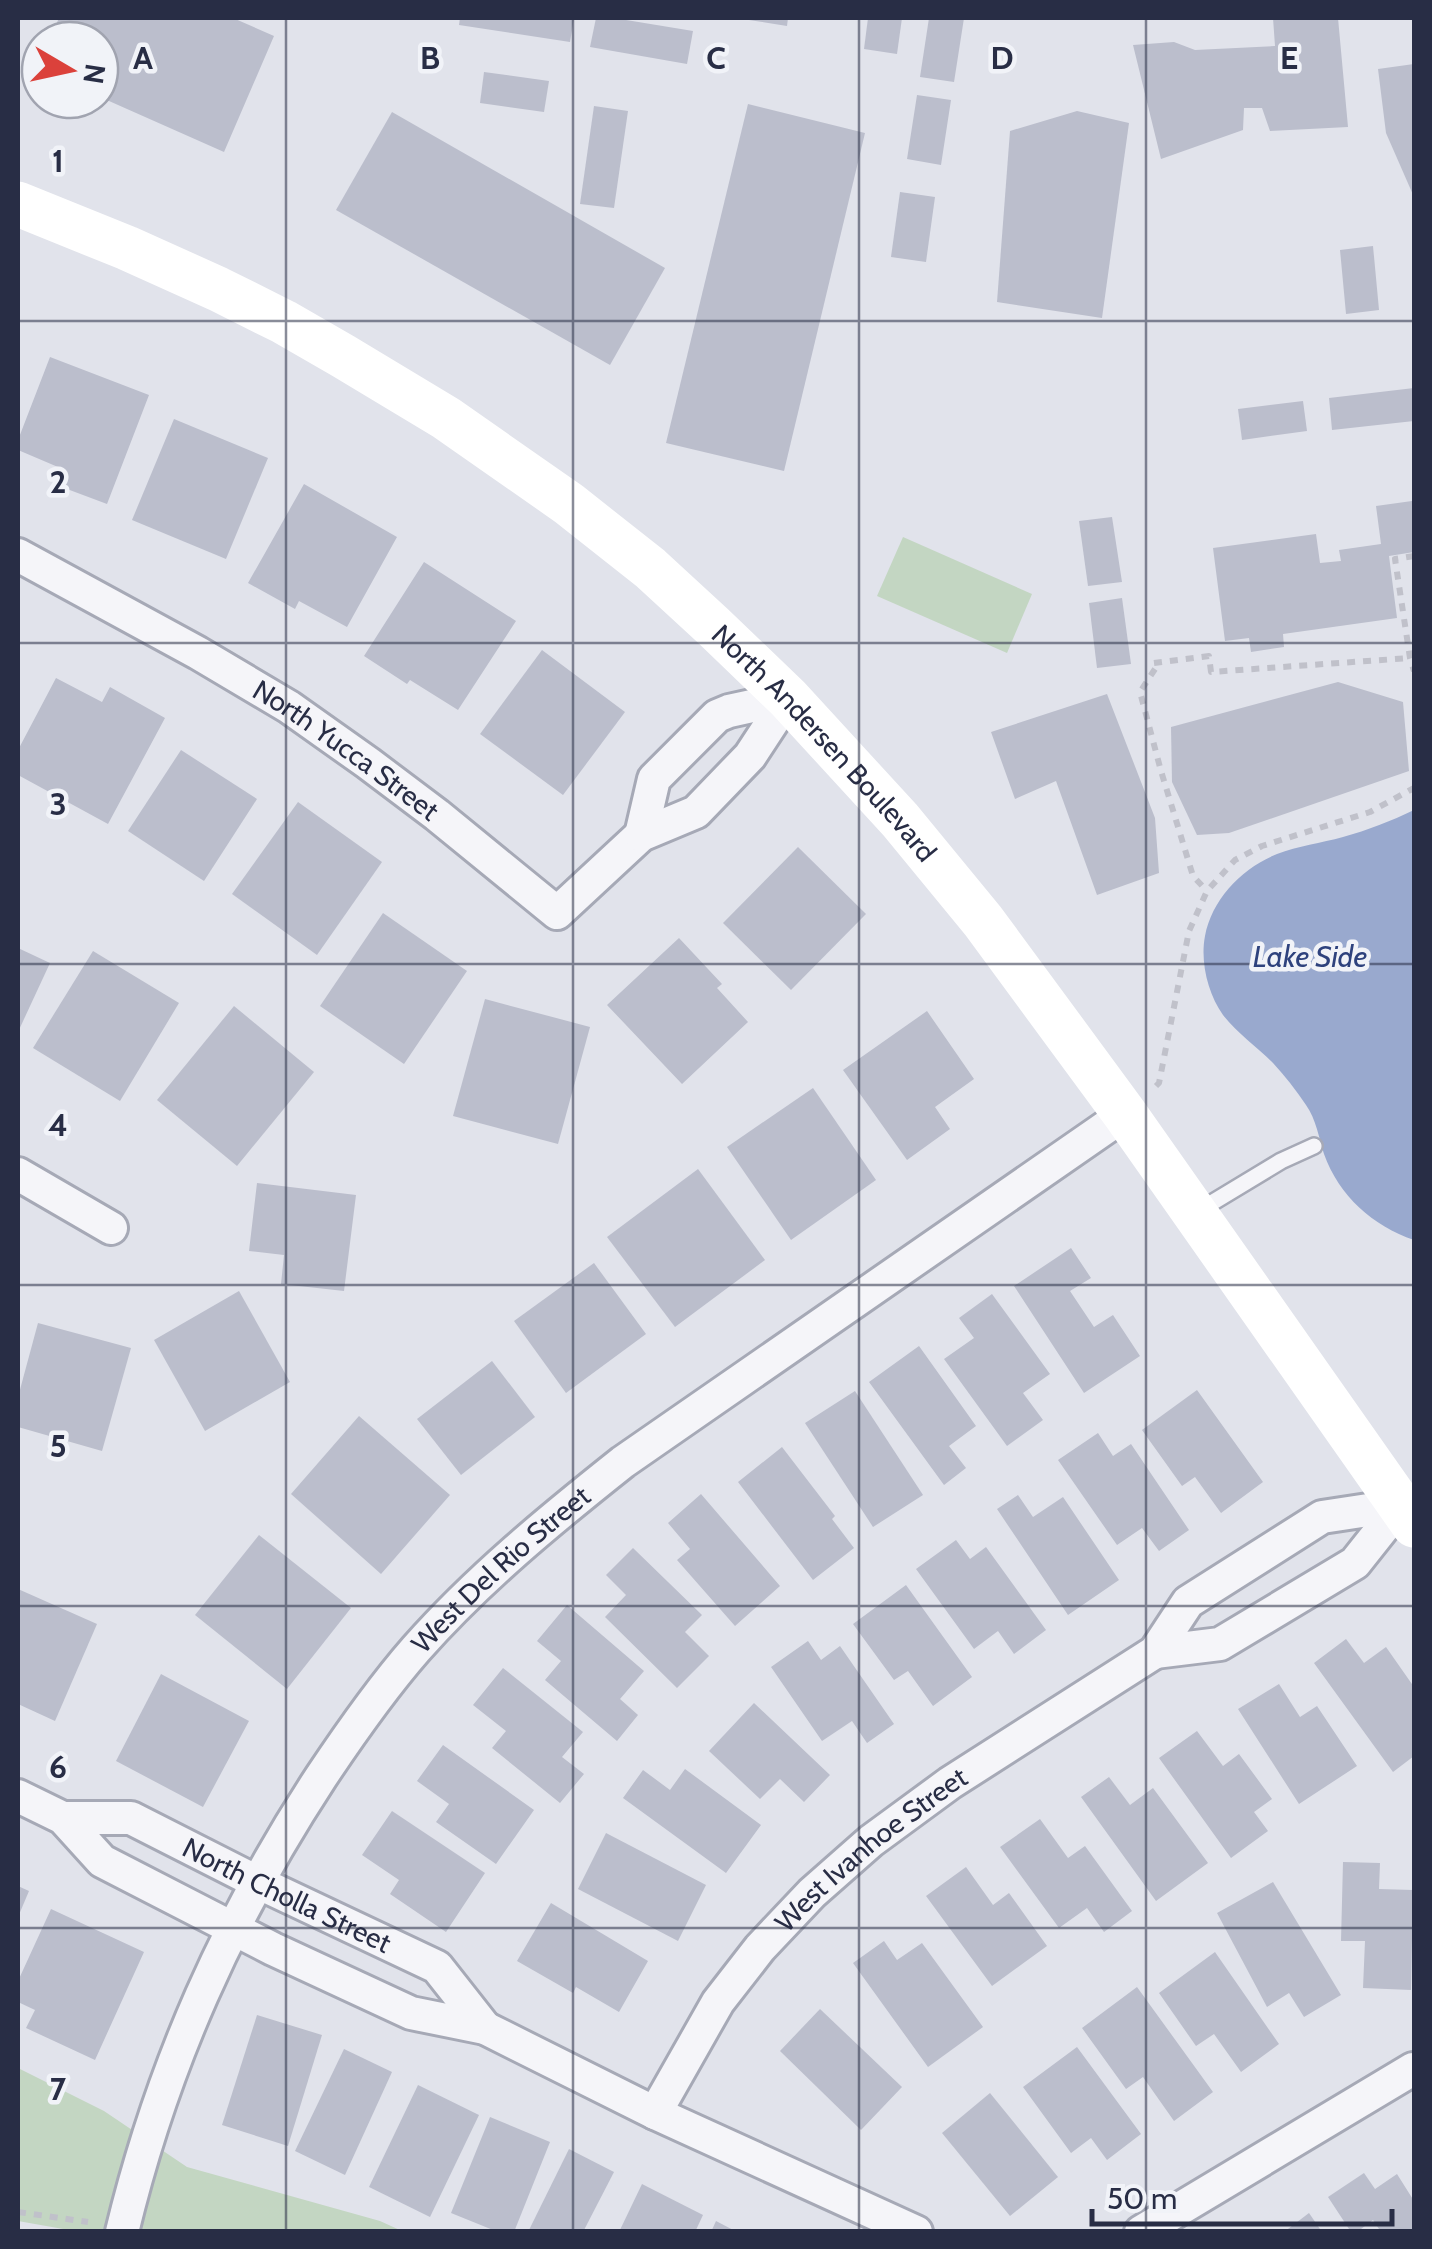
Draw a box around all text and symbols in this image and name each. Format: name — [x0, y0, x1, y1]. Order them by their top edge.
north arrow — [20, 20, 120, 120]
text: A — [133, 38, 153, 77]
text: B — [420, 38, 440, 77]
text: C — [706, 38, 726, 77]
text: D — [990, 38, 1014, 77]
text: E — [1280, 38, 1298, 77]
text: N — [76, 61, 113, 86]
text: 1 — [52, 141, 64, 180]
text: 2 — [50, 462, 66, 501]
street label: North Andersen Boulevard — [705, 617, 944, 868]
street label: North Yucca Street — [247, 673, 446, 827]
text: 3 — [49, 784, 67, 823]
water label: Lake Side — [1253, 938, 1367, 975]
text: 4 — [48, 1105, 68, 1144]
text: 5 — [49, 1426, 67, 1465]
street label: West Del Rio Street — [404, 1478, 597, 1660]
text: 6 — [49, 1747, 67, 1786]
street label: West Ivanhoe Street — [768, 1760, 973, 1939]
street label: North Cholla Street — [177, 1830, 397, 1960]
text: 7 — [50, 2069, 67, 2108]
scale bar — [1092, 2164, 1392, 2226]
text: 50 m — [1107, 2180, 1177, 2217]

